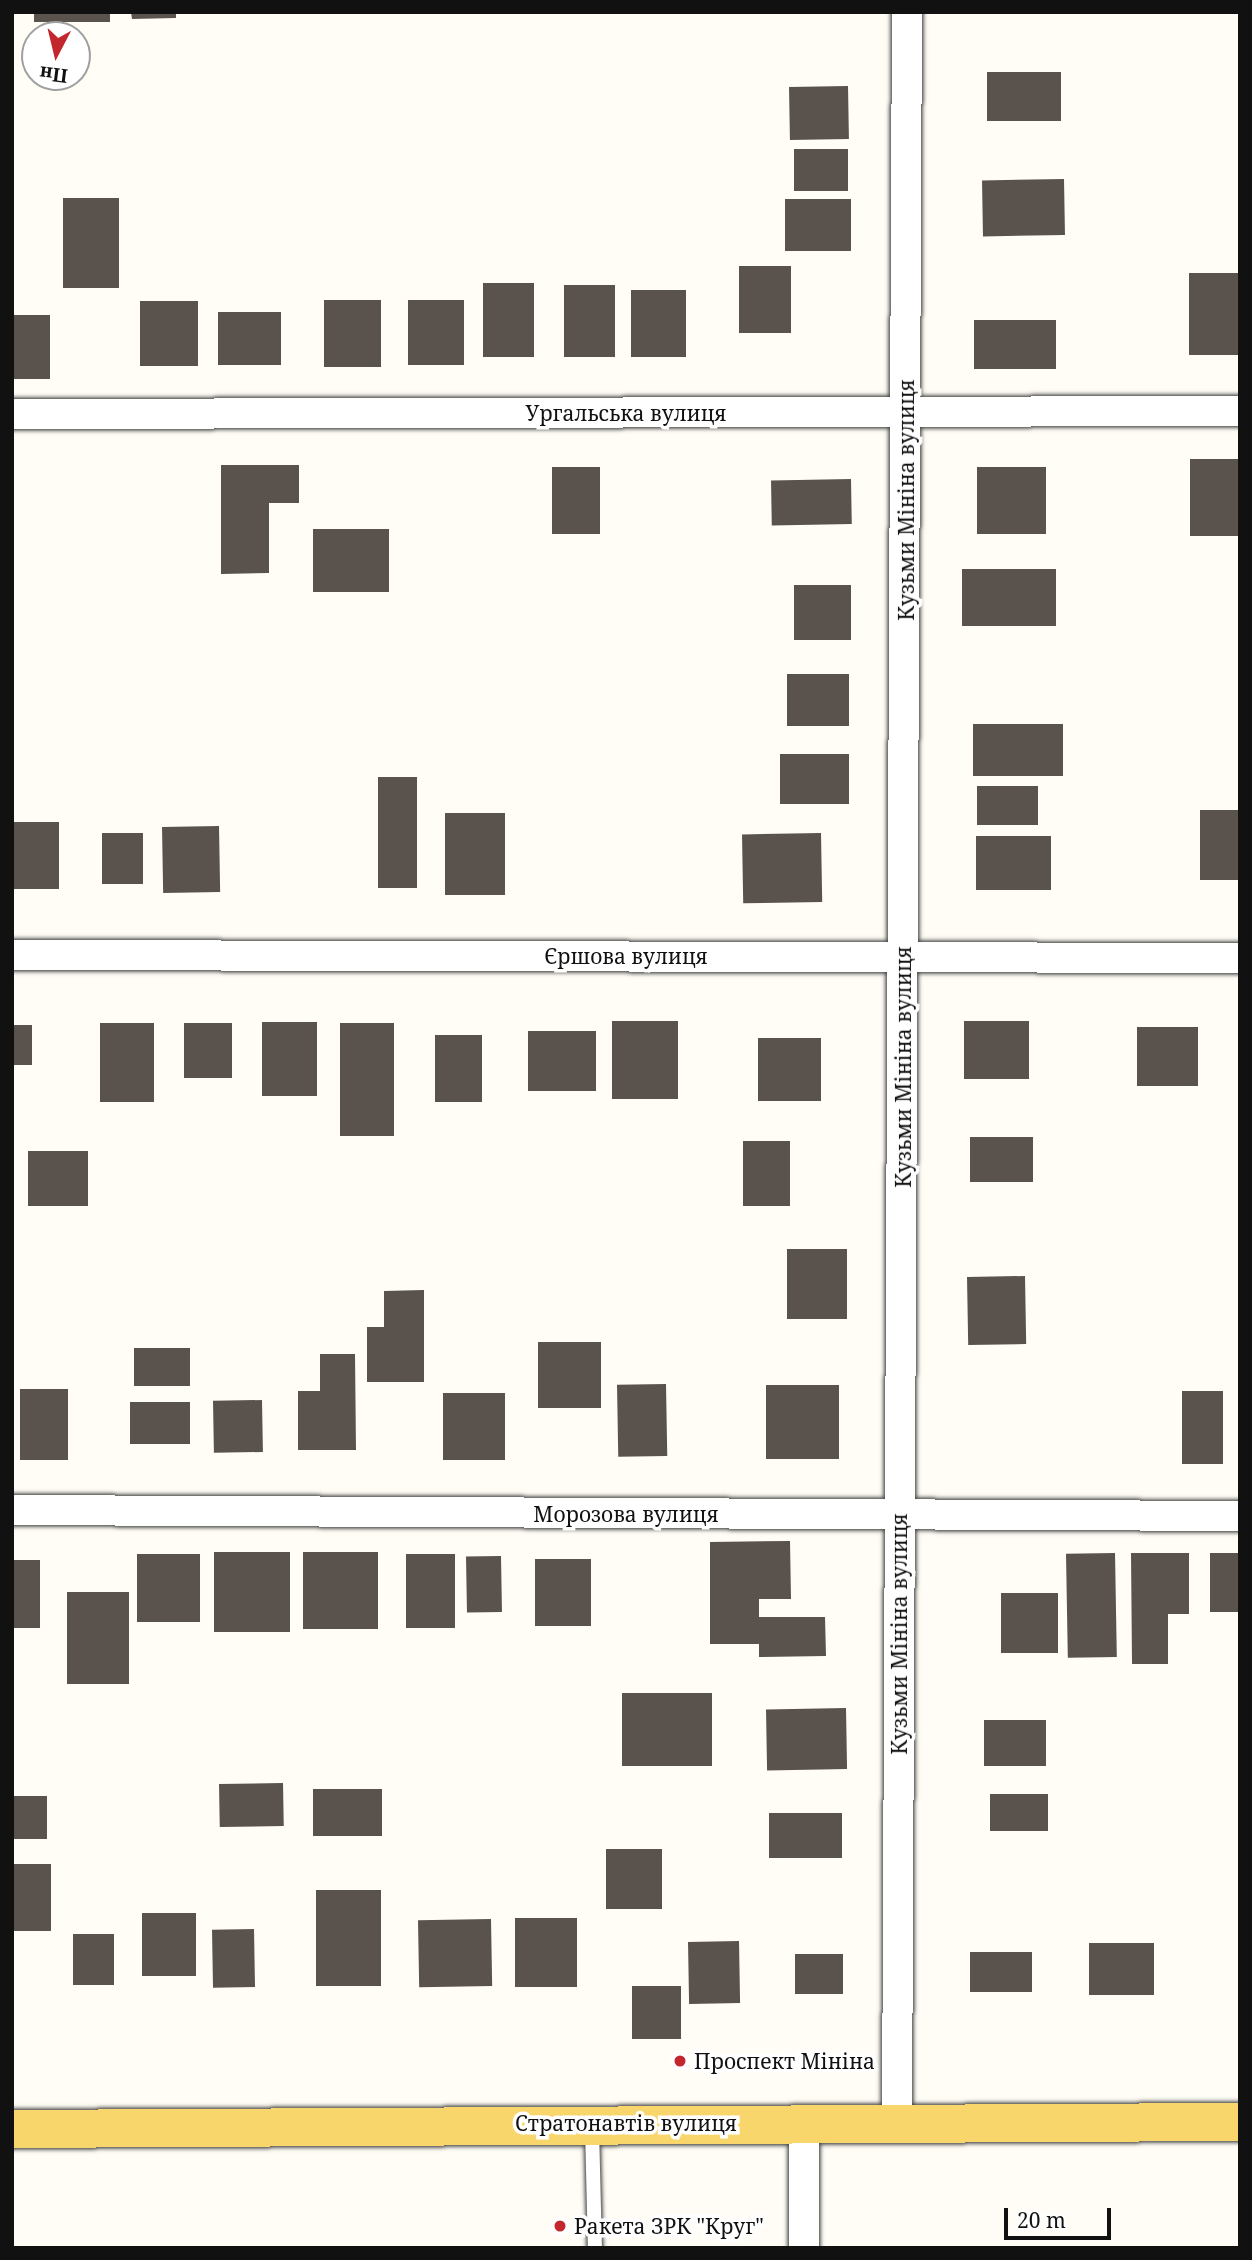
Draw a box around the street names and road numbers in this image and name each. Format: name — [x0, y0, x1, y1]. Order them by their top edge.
street label: Кузьми Мініна вулиця — [893, 379, 919, 621]
street label: Ургальська вулиця — [525, 400, 727, 426]
street label: Єршова вулиця — [544, 943, 708, 969]
street label: Кузьми Мініна вулиця — [890, 946, 916, 1188]
street label: Морозова вулиця — [533, 1501, 719, 1527]
street label: Кузьми Мініна вулиця — [886, 1513, 912, 1755]
street label: Стратонавтів вулиця — [515, 2110, 737, 2136]

